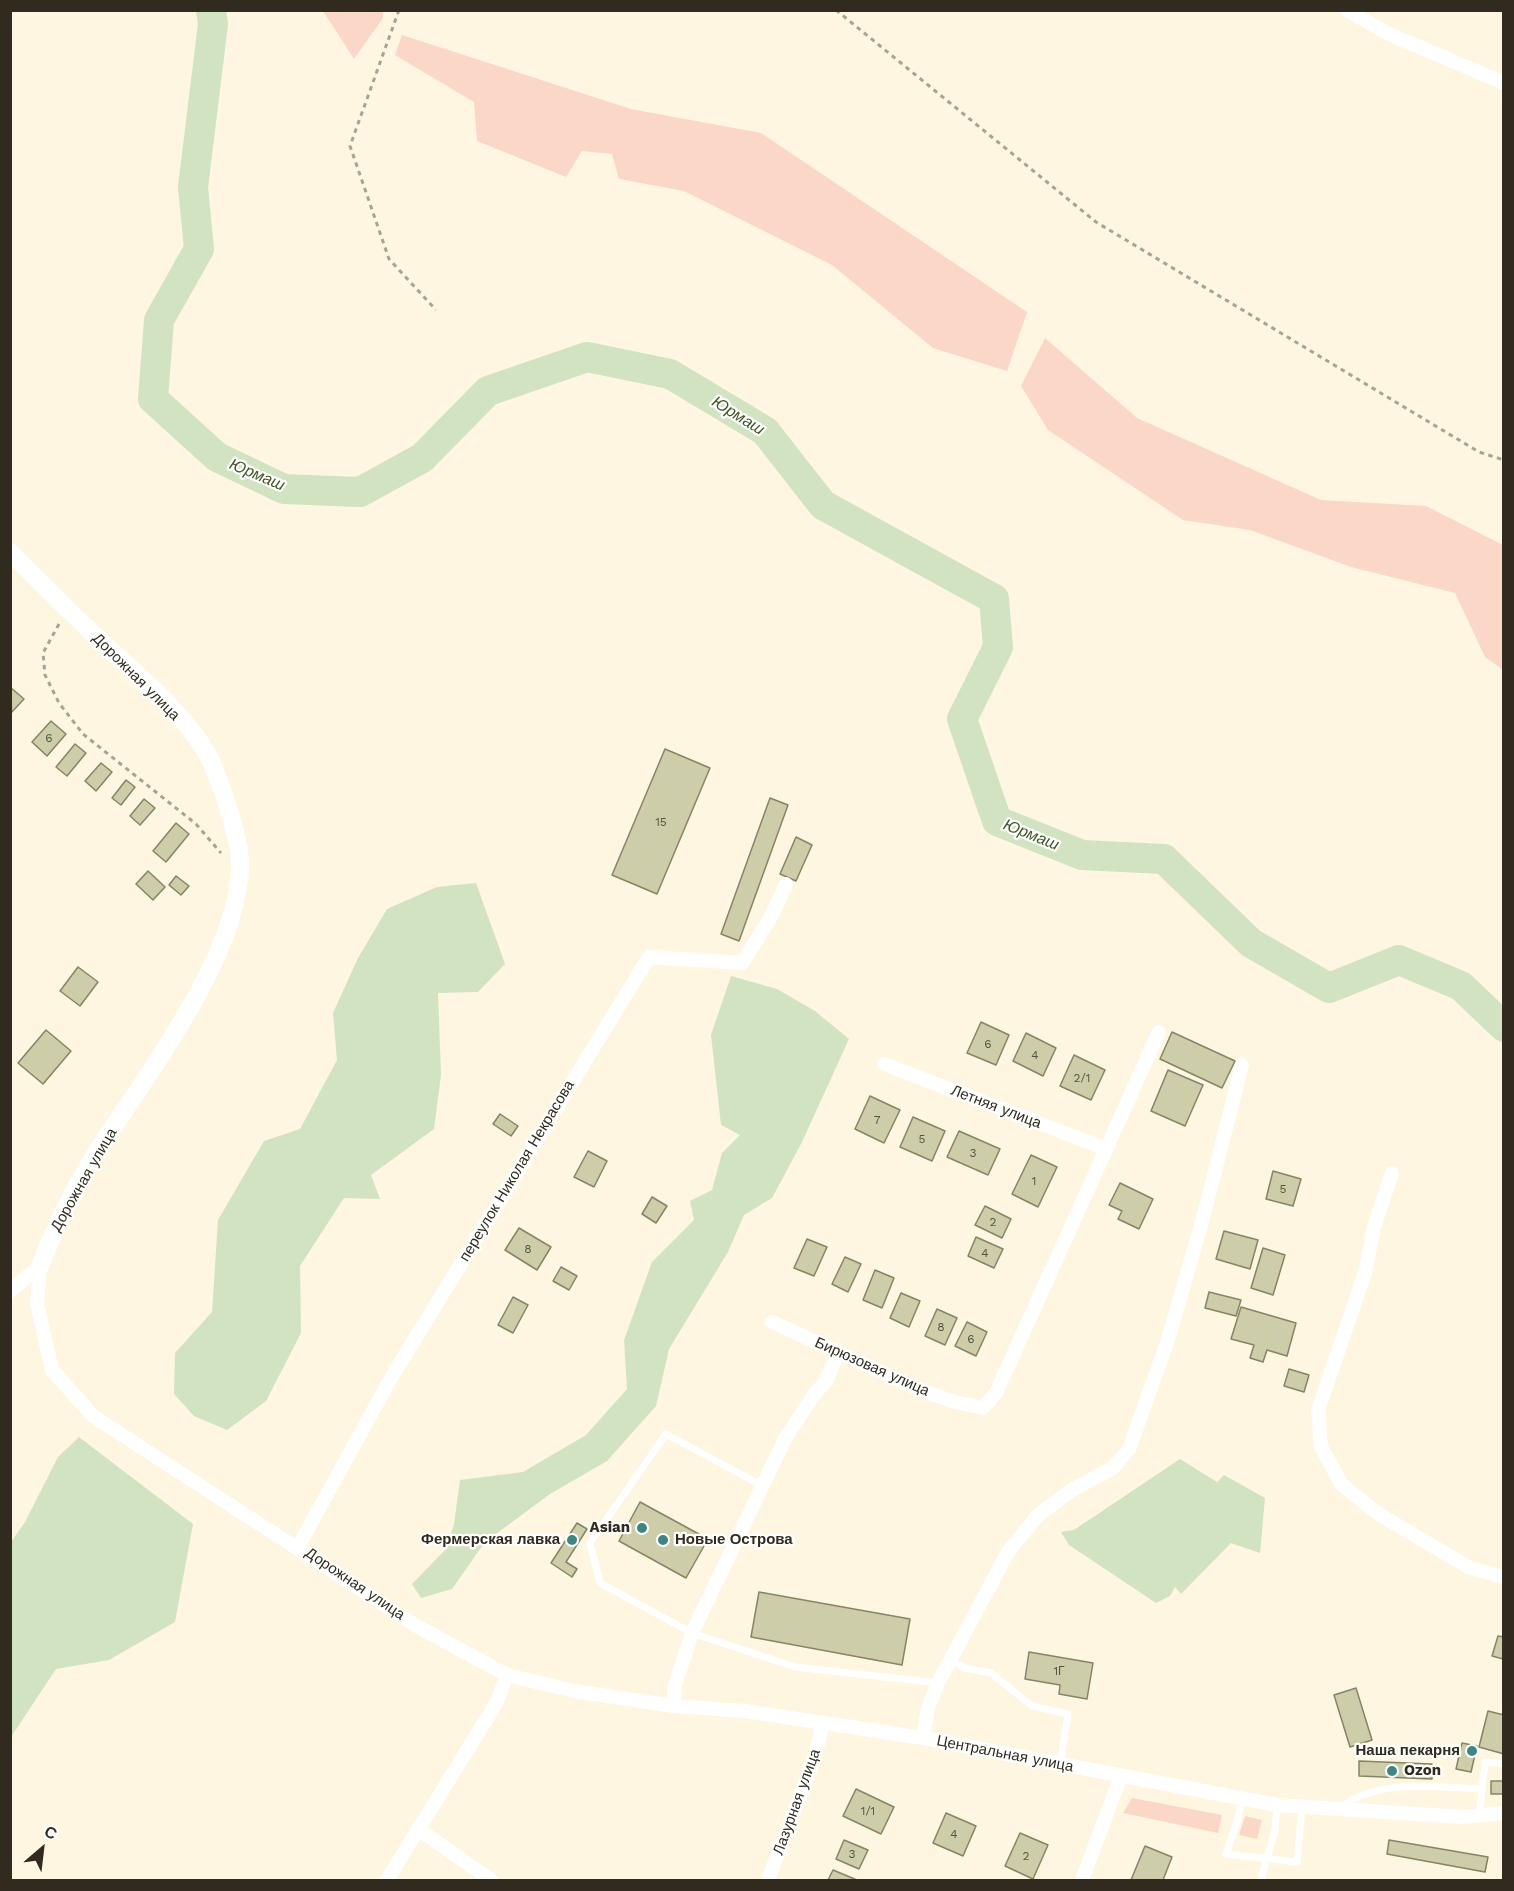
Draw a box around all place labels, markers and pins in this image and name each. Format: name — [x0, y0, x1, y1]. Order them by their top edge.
place label: Asian — [590, 1519, 630, 1537]
marker: Asian — [635, 1521, 649, 1535]
place label: Фермерская лавка — [421, 1531, 560, 1549]
place label: Новые Острова — [675, 1531, 793, 1549]
marker: Фермерская лавка — [565, 1533, 579, 1547]
marker: Новые Острова — [656, 1533, 670, 1547]
place label: Наша пекарня — [1355, 1742, 1460, 1760]
marker: Наша пекарня — [1465, 1744, 1479, 1758]
place label: Ozon — [1404, 1762, 1441, 1780]
marker: Ozon — [1385, 1764, 1399, 1778]

